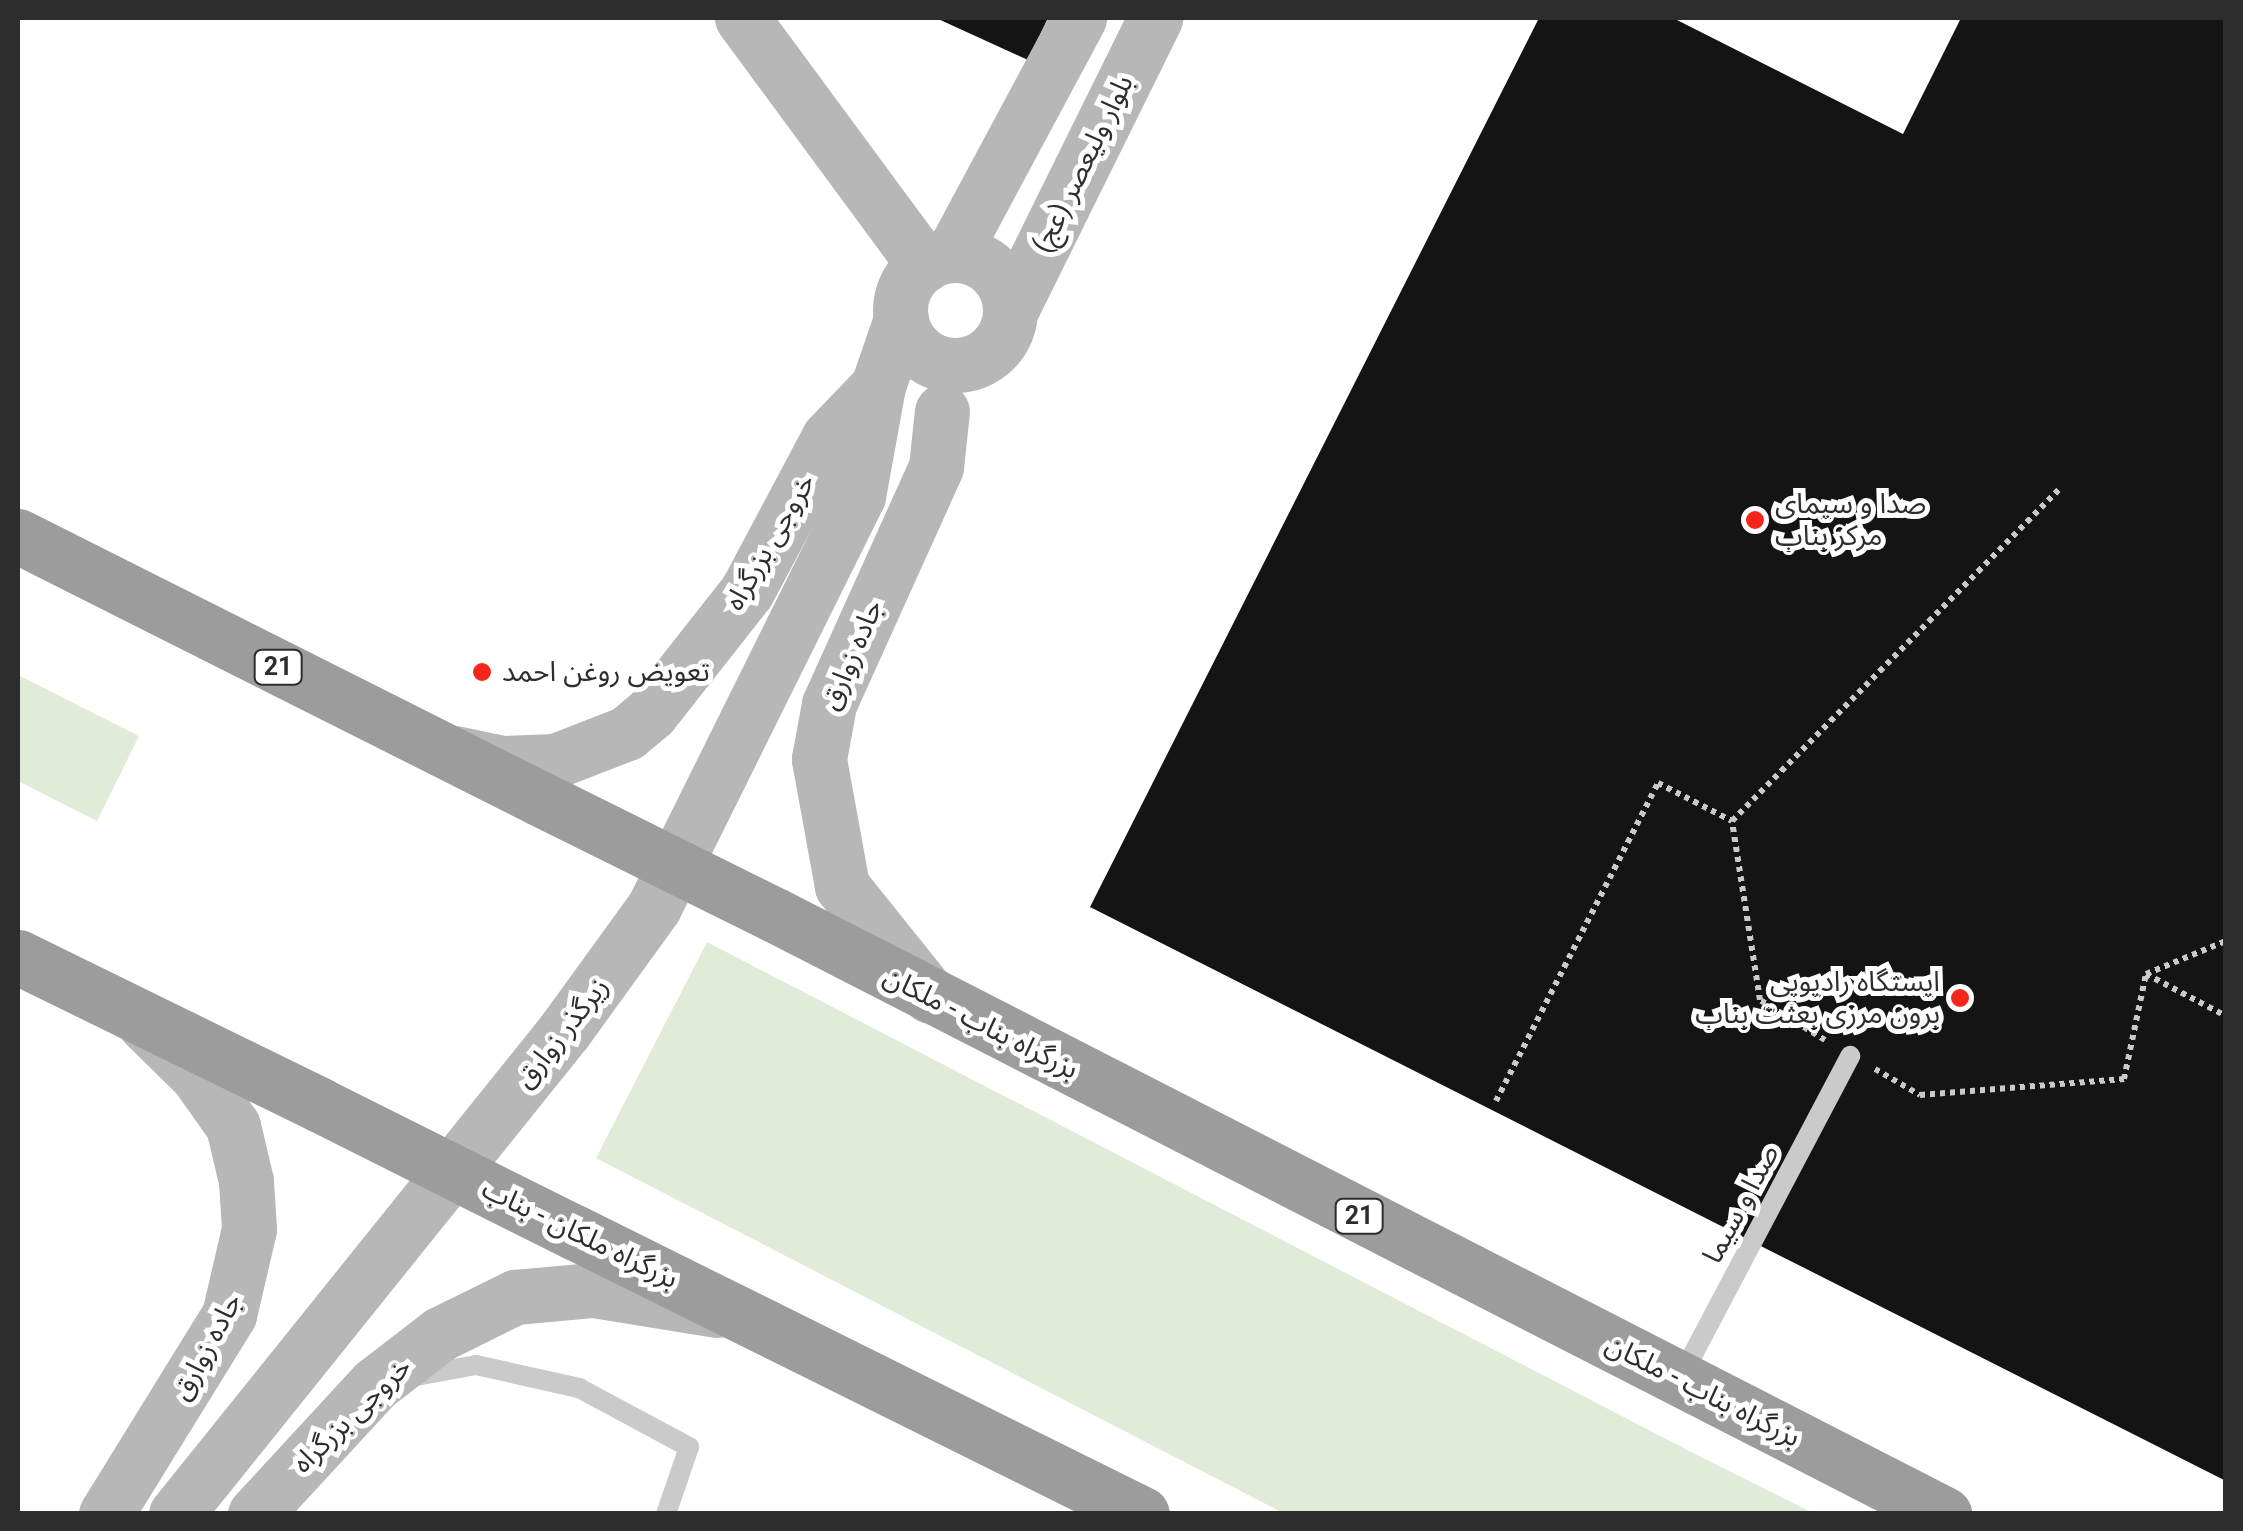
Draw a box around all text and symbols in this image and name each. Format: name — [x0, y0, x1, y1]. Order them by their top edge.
street label: بلوار ولیعصر (عج) — [1025, 69, 1141, 259]
street label: خروجی بزرگراه — [717, 468, 823, 616]
place label: صدا و سیمای مرکز بناب — [1775, 487, 1926, 553]
marker: صدا و سیمای مرکز بناب — [1744, 509, 1766, 531]
street label: جاده زوارق — [814, 595, 890, 715]
road number: 21 — [253, 647, 303, 687]
place label: تعویض روغن احمد — [502, 655, 710, 689]
marker: تعویض روغن احمد — [471, 661, 493, 683]
street label: بزرگراه بناب - ملکان — [878, 959, 1084, 1087]
place label: ایستگاه رادیویی برون مرزی بعثت بناب — [1695, 965, 1940, 1031]
street label: زیرگذر زوارق — [508, 971, 616, 1095]
marker: ایستگاه رادیویی برون مرزی بعثت بناب — [1949, 987, 1971, 1009]
street label: صدا و سیما — [1696, 1139, 1786, 1269]
street label: بزرگراه ملکان - بناب — [476, 1172, 684, 1296]
road number: 21 — [1334, 1196, 1384, 1236]
street label: جاده زوارق — [165, 1288, 249, 1406]
street label: بزرگراه بناب - ملکان — [1600, 1327, 1806, 1455]
street label: خروجی بزرگراه — [286, 1350, 418, 1480]

